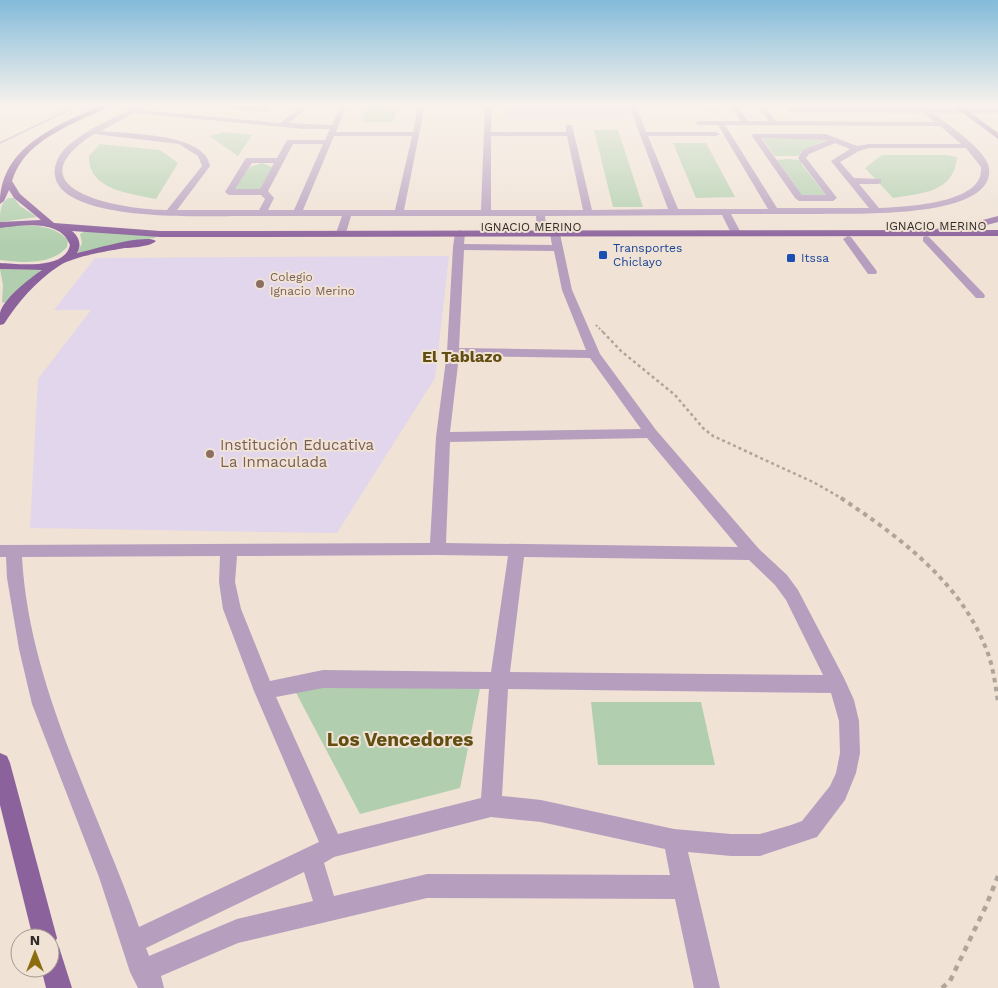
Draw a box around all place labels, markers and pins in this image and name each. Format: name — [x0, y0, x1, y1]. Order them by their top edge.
place label: Transportes Chiclayo — [613, 241, 682, 269]
marker: Transportes Chiclayo — [597, 249, 609, 261]
place label: Itssa — [801, 251, 829, 265]
marker: Itssa — [785, 252, 797, 264]
place label: Colegio Ignacio Merino — [270, 270, 355, 298]
marker: Colegio Ignacio Merino — [254, 278, 266, 290]
place label: Institución Educativa La Inmaculada — [220, 436, 375, 471]
marker: Institución Educativa La Inmaculada — [204, 448, 216, 460]

